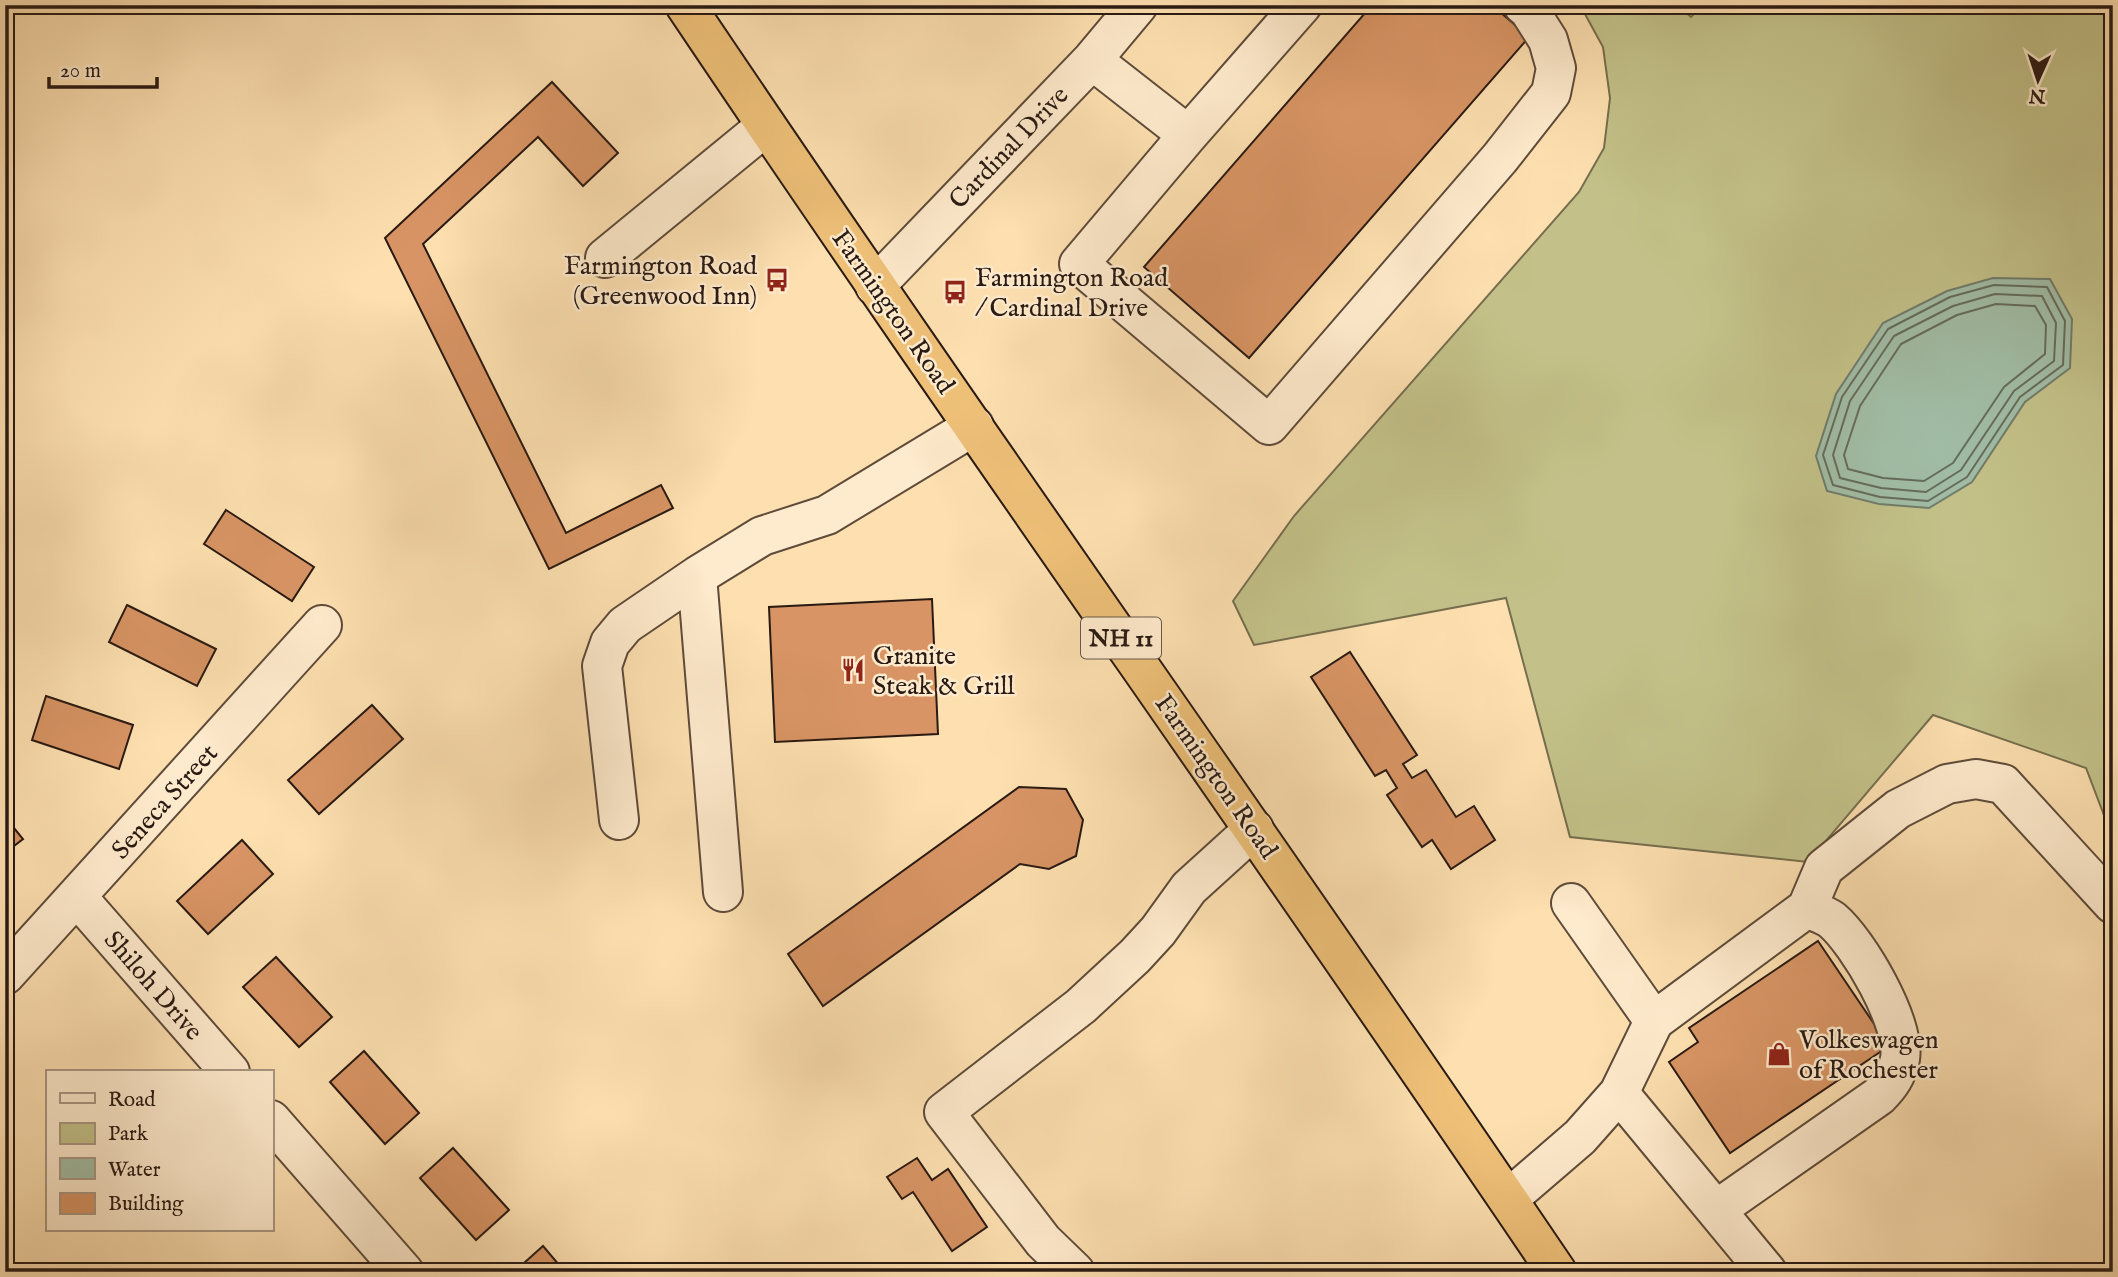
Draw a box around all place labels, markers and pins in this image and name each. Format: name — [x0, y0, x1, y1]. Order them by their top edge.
place label: Farmington Road (Greenwood Inn) — [564, 250, 757, 313]
place label: Farmington Road / Cardinal Drive — [975, 262, 1168, 325]
bus stop icon: Farmington Road (Greenwood Inn) — [763, 266, 791, 294]
bus stop icon: Farmington Road / Cardinal Drive — [941, 278, 969, 306]
place label: Granite Steak & Grill — [873, 640, 1016, 703]
restaurant icon: Granite Steak & Grill — [839, 656, 867, 684]
place label: Volkeswagen of Rochester — [1798, 1024, 1939, 1087]
shop icon: Volkeswagen of Rochester — [1765, 1040, 1793, 1068]

